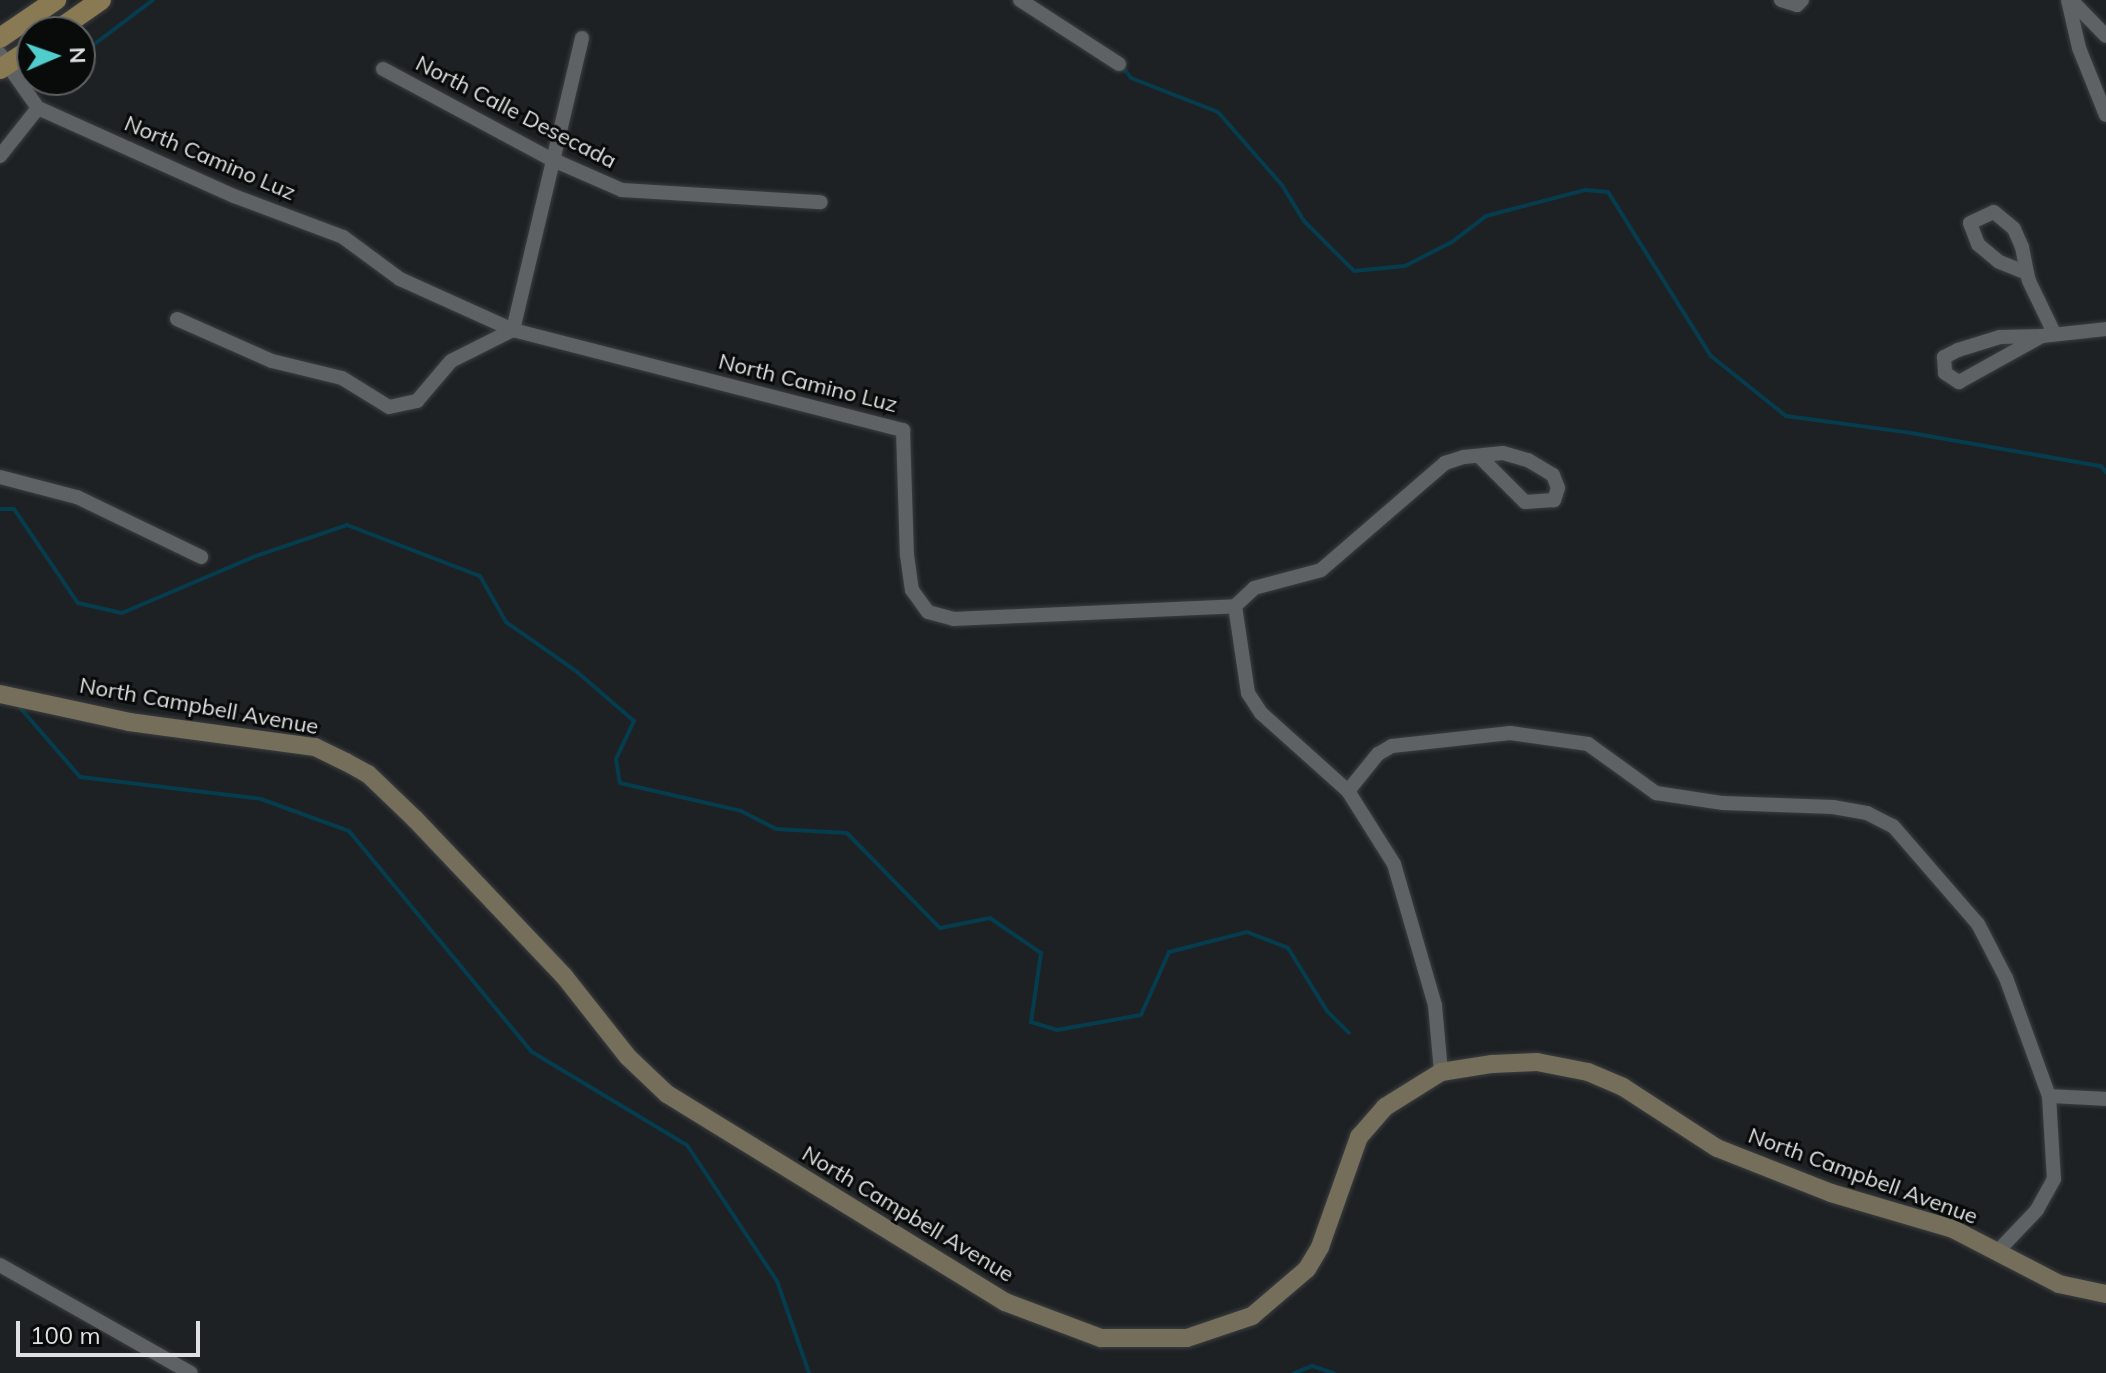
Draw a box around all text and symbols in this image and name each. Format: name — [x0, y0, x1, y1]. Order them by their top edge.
north arrow — [16, 16, 96, 96]
text: N — [64, 46, 92, 64]
street label: North Calle Desecada — [411, 50, 621, 174]
street label: North Camino Luz — [120, 110, 300, 206]
street label: North Camino Luz — [716, 348, 900, 418]
street label: North Campbell Avenue — [77, 672, 321, 740]
street label: North Campbell Avenue — [1745, 1122, 1981, 1230]
street label: North Campbell Avenue — [797, 1140, 1019, 1288]
scale bar — [20, 1305, 204, 1355]
text: 100 m — [30, 1320, 101, 1350]

